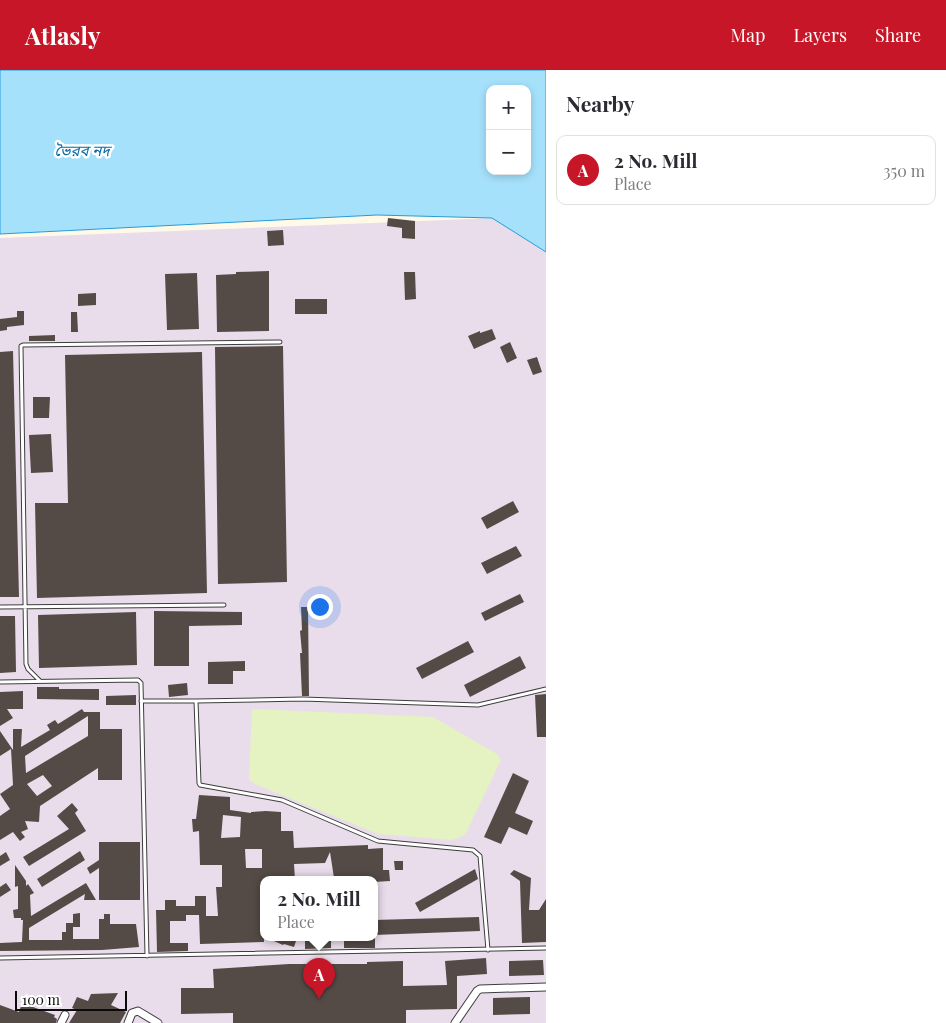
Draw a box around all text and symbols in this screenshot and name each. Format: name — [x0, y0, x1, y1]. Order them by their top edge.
text: Atlasly — [25, 19, 100, 51]
text: Map — [730, 23, 765, 47]
text: Layers — [793, 23, 847, 47]
text: Share — [875, 23, 921, 47]
map controls — [486, 85, 531, 175]
button: + — [486, 85, 531, 130]
text: Nearby — [566, 89, 635, 117]
button: − — [486, 130, 531, 175]
water label: ভৈরব নদ — [55, 140, 112, 160]
text: 2 No. Mill — [614, 147, 697, 173]
text: A — [578, 160, 588, 181]
text: 350 m — [883, 160, 925, 181]
text: Place — [614, 173, 652, 194]
your location — [307, 594, 333, 620]
popup — [260, 876, 378, 941]
text: 2 No. Mill — [277, 885, 361, 911]
text: Place — [277, 911, 315, 932]
pin: A — [303, 958, 335, 999]
scale bar — [15, 988, 128, 1011]
text: 100 m — [22, 990, 60, 1009]

